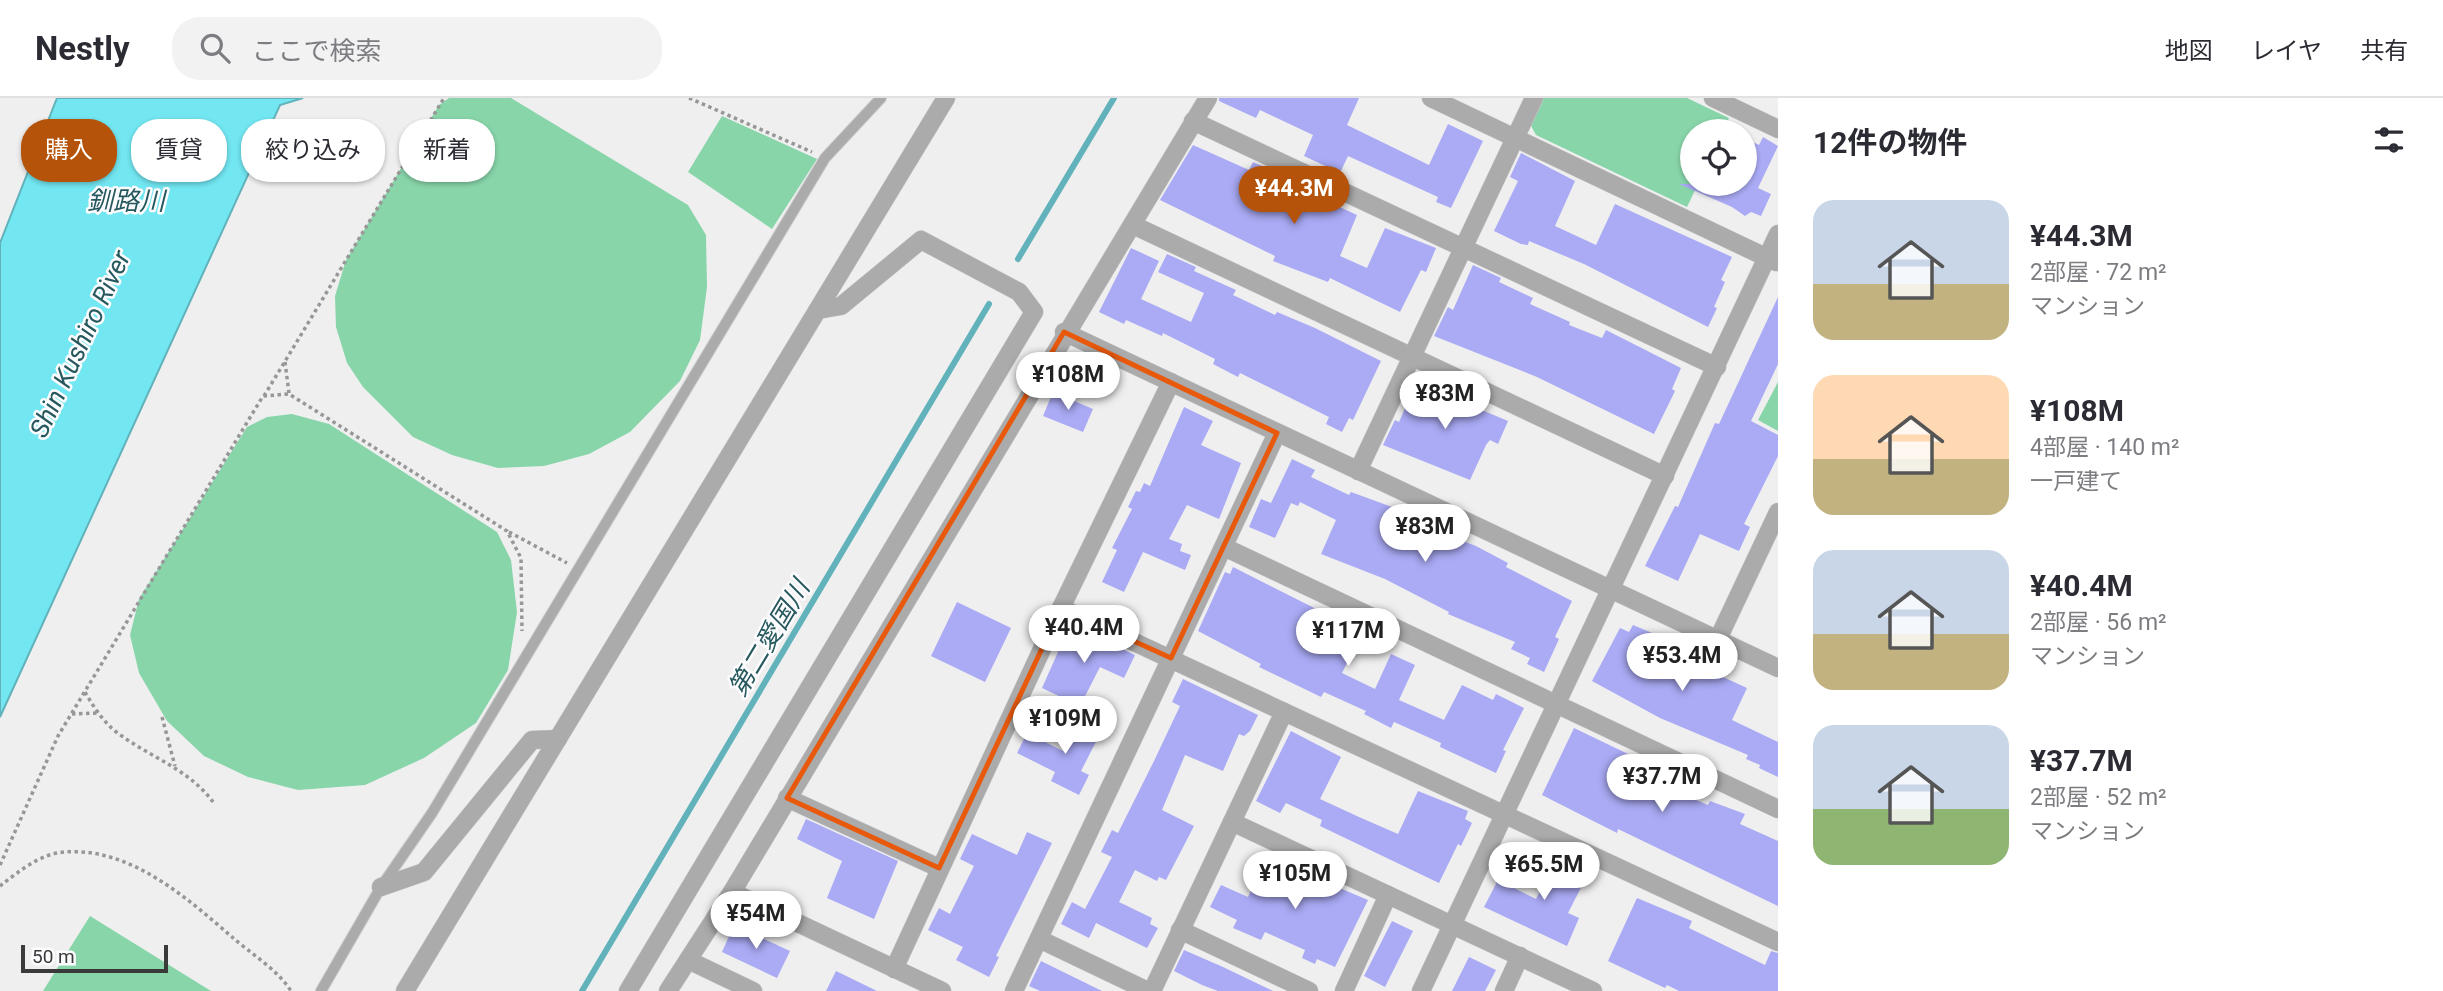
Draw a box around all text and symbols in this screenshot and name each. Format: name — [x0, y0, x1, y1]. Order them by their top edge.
search box — [172, 17, 662, 80]
text: Nestly — [35, 29, 130, 68]
icon: search — [196, 29, 234, 67]
text: ここで検索 — [252, 36, 382, 66]
text: 地図 — [2165, 37, 2213, 65]
text: レイヤ — [2251, 37, 2322, 65]
text: 共有 — [2360, 37, 2408, 65]
chip: 購入 — [21, 119, 117, 182]
chip: 賃貸 — [131, 119, 227, 182]
chip: 絞り込み — [241, 119, 385, 182]
chip: 新着 — [399, 119, 495, 182]
map controls — [1680, 119, 1757, 196]
button: locate — [1680, 119, 1757, 196]
icon: filters — [2370, 121, 2408, 159]
text: 12件の物件 — [1813, 125, 1967, 160]
pin: ¥44.3M — [1237, 166, 1351, 226]
text: ¥44.3M — [1255, 175, 1333, 202]
water label: 釧路川 — [87, 186, 168, 216]
text: ¥44.3M — [2030, 218, 2133, 253]
icon: home — [1869, 228, 1953, 312]
water label: Shin Kushiro River — [24, 245, 137, 442]
text: 2部屋 · 72 m² — [2030, 259, 2167, 286]
text: マンション — [2030, 293, 2145, 320]
pin: ¥108M — [1019, 352, 1117, 412]
text: ¥108M — [1032, 361, 1104, 388]
pin: ¥83M — [1404, 372, 1486, 431]
text: ¥83M — [1416, 380, 1474, 407]
text: ¥108M — [2030, 393, 2124, 428]
icon: home — [1869, 403, 1953, 487]
text: 4部屋 · 140 m² — [2030, 434, 2179, 461]
text: 一戸建て — [2030, 468, 2122, 495]
pin: ¥83M — [1384, 504, 1466, 564]
text: ¥83M — [1396, 513, 1454, 540]
text: ¥40.4M — [2030, 568, 2133, 603]
water label: 第二愛国川 — [723, 572, 817, 701]
icon: home — [1869, 578, 1953, 662]
pin: ¥40.4M — [1027, 606, 1141, 665]
pin: ¥117M — [1299, 608, 1397, 668]
text: 2部屋 · 56 m² — [2030, 609, 2167, 636]
text: ¥40.4M — [1045, 614, 1123, 641]
text: ¥117M — [1312, 617, 1384, 644]
pin: ¥53.4M — [1625, 634, 1739, 693]
text: ¥53.4M — [1643, 642, 1721, 669]
text: マンション — [2030, 643, 2145, 670]
pin: ¥109M — [1016, 696, 1114, 756]
text: ¥109M — [1029, 705, 1101, 732]
text: ¥37.7M — [2030, 743, 2133, 778]
icon: home — [1869, 753, 1953, 837]
pin: ¥37.7M — [1605, 754, 1719, 814]
text: ¥37.7M — [1623, 763, 1701, 790]
text: 2部屋 · 52 m² — [2030, 784, 2167, 811]
text: マンション — [2030, 818, 2145, 845]
pin: ¥65.5M — [1487, 842, 1601, 902]
text: ¥65.5M — [1505, 851, 1583, 878]
pin: ¥105M — [1246, 852, 1344, 911]
text: ¥105M — [1259, 860, 1331, 887]
pin: ¥54M — [715, 892, 797, 951]
text: ¥54M — [727, 900, 785, 927]
scale bar — [21, 942, 168, 974]
text: 50 m — [32, 945, 75, 968]

